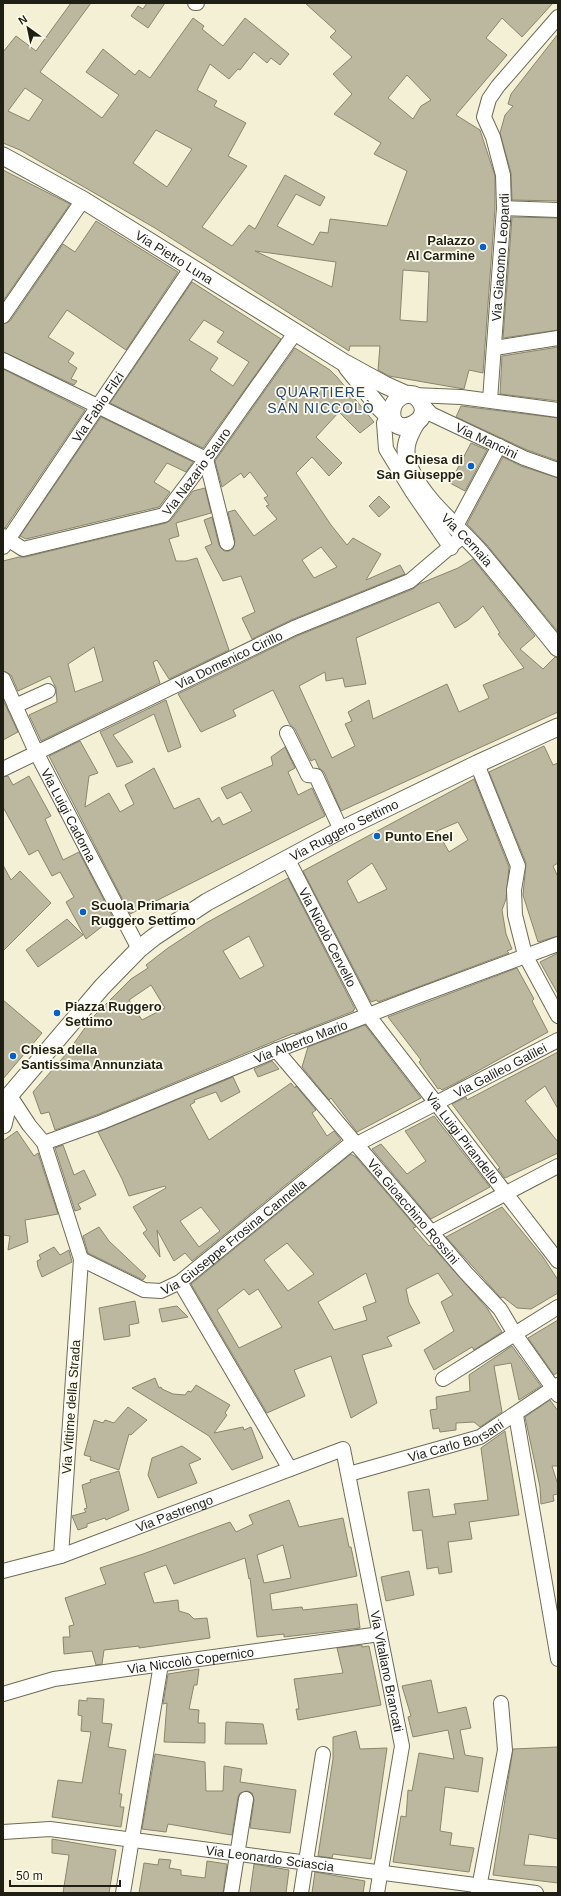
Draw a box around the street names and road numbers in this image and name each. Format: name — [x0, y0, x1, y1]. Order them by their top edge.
street label: Via Giacomo Leopardi — [488, 193, 512, 322]
street label: Via Pietro Luna — [133, 227, 217, 287]
street label: Via Fabio Filzi — [69, 369, 127, 445]
street label: Via Mancini — [453, 419, 520, 462]
street label: Via Nazario Sauro — [159, 425, 233, 518]
street label: Via Cernaia — [439, 510, 497, 570]
street label: Via Domenico Cirillo — [173, 627, 285, 692]
street label: Via Luigi Cadorna — [38, 766, 100, 865]
street label: Via Ruggero Settimo — [287, 796, 401, 864]
street label: Via Nicolò Cervello — [296, 885, 360, 989]
street label: Via Alberto Mario — [252, 1016, 349, 1066]
street label: Via Galileo Galilei — [451, 1040, 549, 1100]
street label: Via Luigi Pirandello — [423, 1089, 503, 1187]
street label: Via Gioacchino Rossini — [364, 1156, 463, 1267]
street label: Via Giuseppe Frosina Cannella — [159, 1175, 309, 1297]
street label: Via Vittime della Strada — [59, 1339, 83, 1475]
street label: Via Carlo Borsani — [406, 1416, 506, 1465]
street label: Via Pastrengo — [133, 1492, 215, 1535]
street label: Via Vitaliano Brancati — [368, 1609, 407, 1733]
street label: Via Niccolò Copernico — [126, 1644, 255, 1676]
street label: Via Leonardo Sciascia — [205, 1842, 336, 1874]

